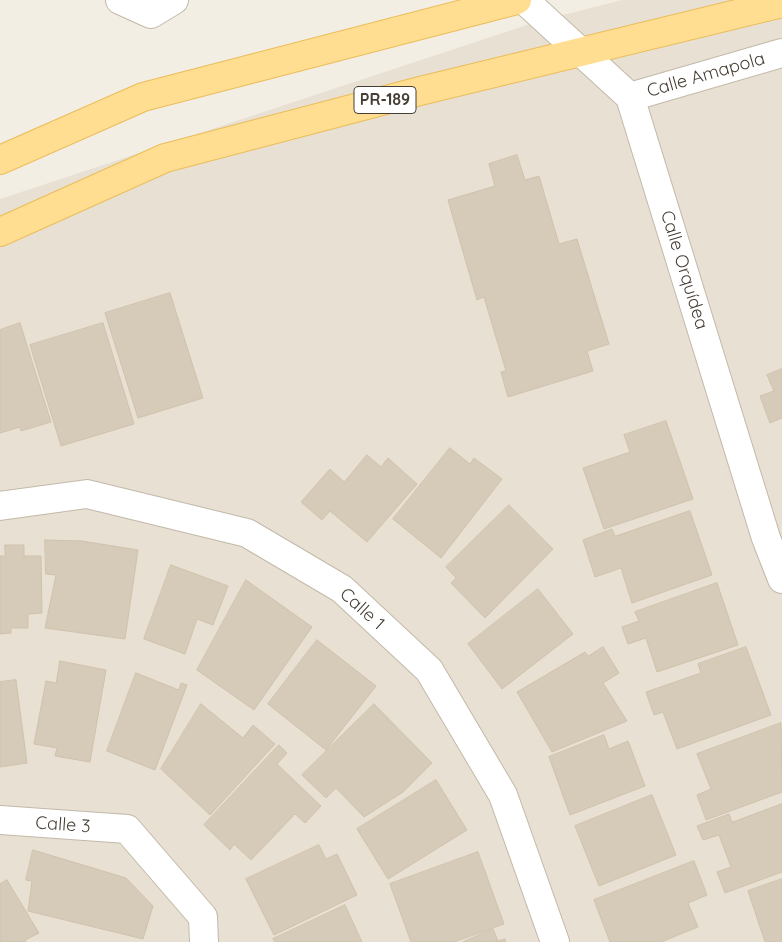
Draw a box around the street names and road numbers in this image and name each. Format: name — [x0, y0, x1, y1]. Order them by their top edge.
street label: Calle Amapola — [645, 48, 767, 102]
road number: PR-189 — [354, 86, 416, 114]
street label: Calle Orquídea — [656, 208, 712, 332]
street label: Calle 1 — [335, 583, 389, 635]
street label: Calle 3 — [35, 812, 91, 838]

